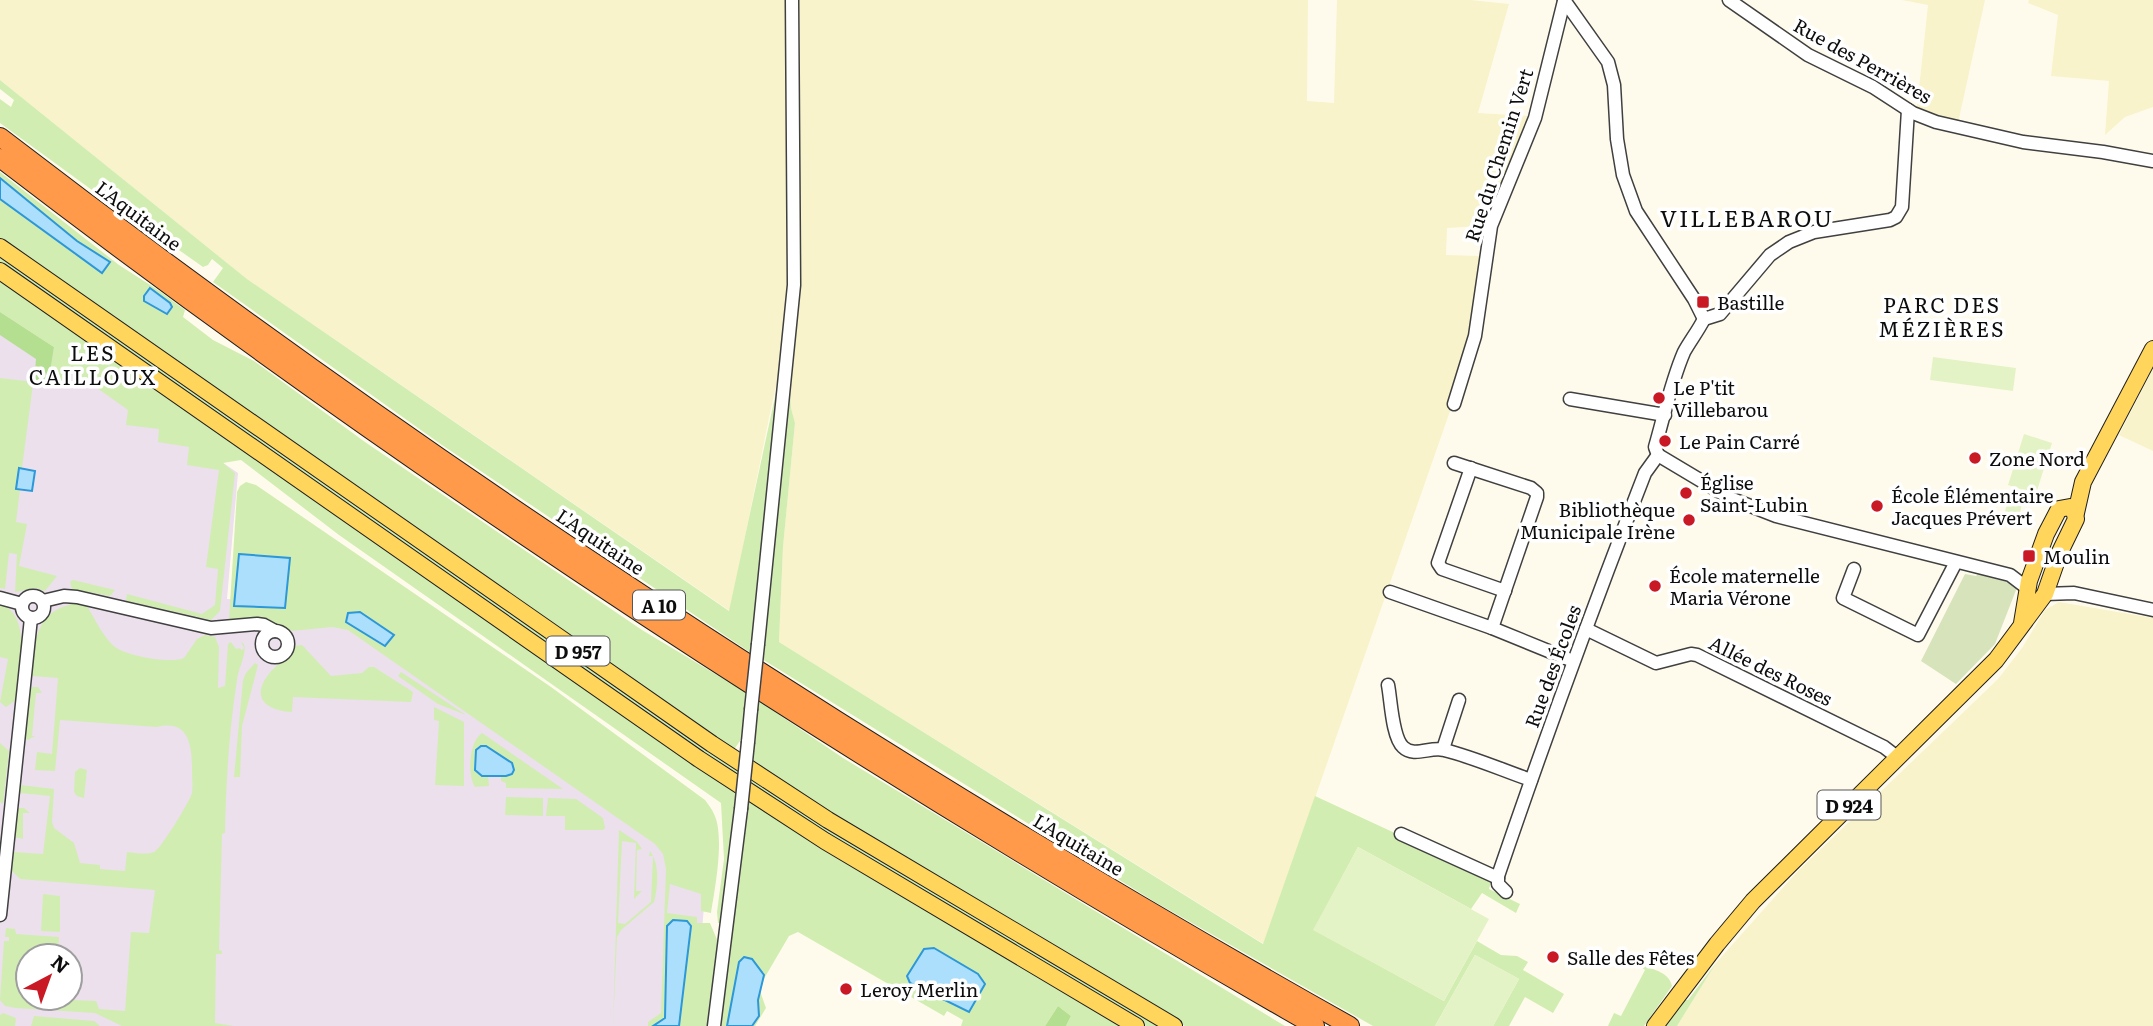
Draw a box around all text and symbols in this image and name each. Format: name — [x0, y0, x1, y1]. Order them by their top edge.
street label: Rue des Perrières — [1789, 10, 1938, 110]
street label: Rue du Chemin Vert — [1457, 64, 1539, 245]
street label: L'Aquitaine — [90, 173, 188, 257]
district label: VILLEBAROU — [1660, 200, 1834, 234]
place label: Bastille — [1717, 288, 1785, 316]
district label: PARC DES MÉZIÈRES — [1878, 288, 2006, 343]
marker: Bastille — [1695, 294, 1711, 310]
district label: LES CAILLOUX — [29, 336, 157, 391]
place label: Le P'tit Villebarou — [1673, 373, 1768, 423]
marker: Le P'tit Villebarou — [1651, 390, 1667, 406]
place label: Le Pain Carré — [1679, 427, 1800, 455]
marker: Le Pain Carré — [1657, 433, 1673, 449]
place label: Zone Nord — [1989, 444, 2085, 472]
marker: Zone Nord — [1967, 450, 1983, 466]
place label: Église Saint-Lubin — [1700, 468, 1808, 518]
place label: École Élémentaire Jacques Prévert — [1891, 481, 2054, 531]
marker: Église Saint-Lubin — [1678, 485, 1694, 501]
place label: Bibliothèque Municipale Irène — [1520, 495, 1675, 545]
marker: École Élémentaire Jacques Prévert — [1869, 498, 1885, 514]
street label: L'Aquitaine — [551, 501, 651, 581]
marker: Bibliothèque Municipale Irène — [1681, 512, 1697, 528]
place label: Moulin — [2043, 542, 2110, 570]
marker: Moulin — [2021, 548, 2037, 564]
place label: École maternelle Maria Vérone — [1669, 561, 1820, 611]
marker: École maternelle Maria Vérone — [1647, 578, 1663, 594]
road number: A 10 — [633, 590, 685, 620]
street label: Rue des Écoles — [1517, 600, 1587, 731]
street label: Allée des Roses — [1705, 628, 1838, 712]
road number: D 957 — [546, 636, 610, 666]
road number: D 924 — [1818, 790, 1881, 820]
street label: L'Aquitaine — [1028, 806, 1130, 882]
north arrow — [14, 942, 84, 1012]
place label: Salle des Fêtes — [1567, 943, 1695, 971]
text: N — [46, 948, 76, 979]
marker: Salle des Fêtes — [1545, 949, 1561, 965]
place label: Leroy Merlin — [860, 975, 978, 1003]
marker: Leroy Merlin — [838, 981, 854, 997]

